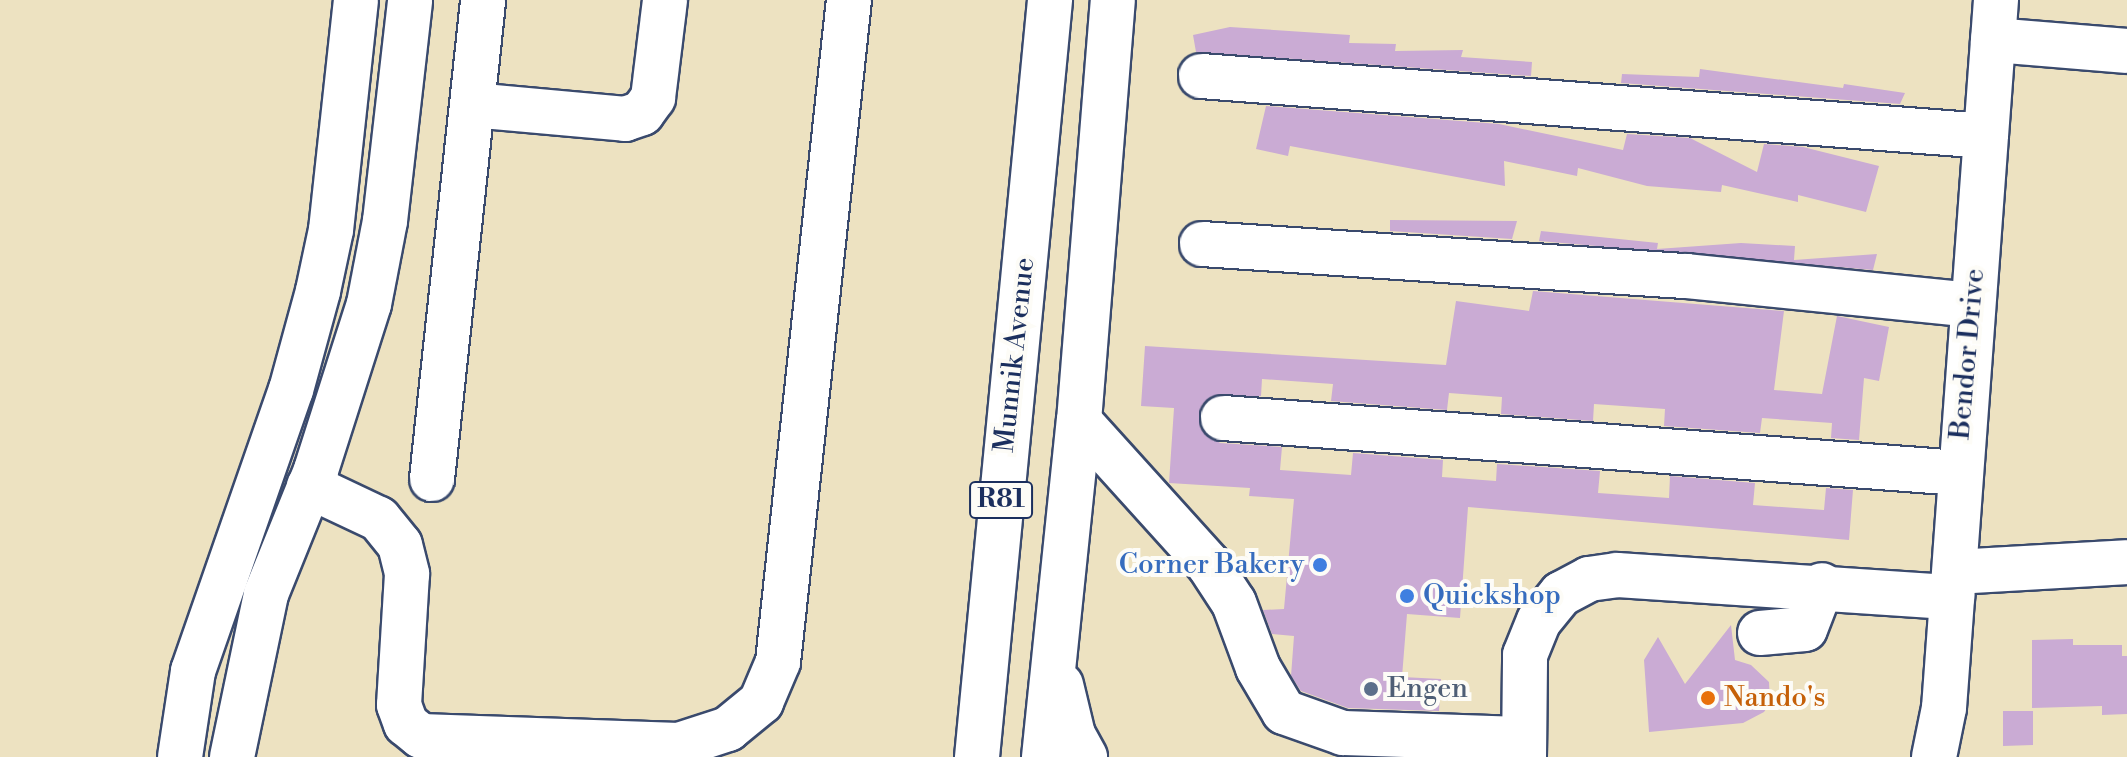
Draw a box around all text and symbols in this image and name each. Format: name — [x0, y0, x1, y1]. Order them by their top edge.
street label: Munnik Avenue — [988, 256, 1042, 454]
street label: Bendor Drive — [1944, 267, 1992, 441]
road number: R81 — [969, 478, 1033, 522]
place label: Corner Bakery — [1119, 548, 1304, 582]
marker: Corner Bakery — [1311, 556, 1329, 574]
place label: Quickshop — [1423, 579, 1561, 613]
marker: Quickshop — [1398, 587, 1416, 605]
place label: Engen — [1387, 672, 1468, 706]
marker: Engen — [1362, 680, 1380, 698]
place label: Nando's — [1724, 681, 1825, 715]
marker: Nando's — [1699, 689, 1717, 707]

